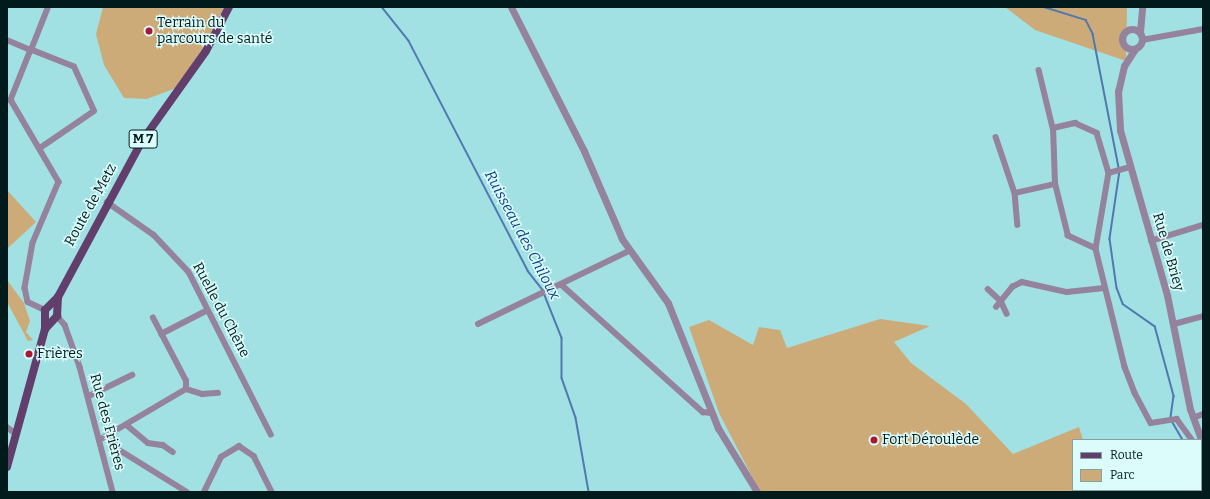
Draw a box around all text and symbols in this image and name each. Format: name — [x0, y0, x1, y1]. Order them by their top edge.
place label: Terrain du parcours de santé — [157, 15, 273, 48]
marker: Terrain du parcours de santé — [144, 26, 154, 36]
road number: M 7 — [128, 128, 158, 150]
street label: Route de Metz — [61, 161, 121, 249]
water label: Ruisseau des Chiloux — [480, 168, 564, 302]
street label: Rue de Briey — [1149, 211, 1187, 293]
street label: Ruelle du Chêne — [189, 260, 253, 360]
place label: Frières — [37, 346, 83, 362]
marker: Frières — [24, 349, 34, 359]
street label: Rue des Frières — [86, 372, 128, 472]
place label: Fort Déroulède — [882, 432, 979, 448]
marker: Fort Déroulède — [869, 435, 879, 445]
legend — [1072, 439, 1202, 491]
text: Route — [1110, 448, 1143, 462]
text: Parc — [1110, 468, 1135, 482]

